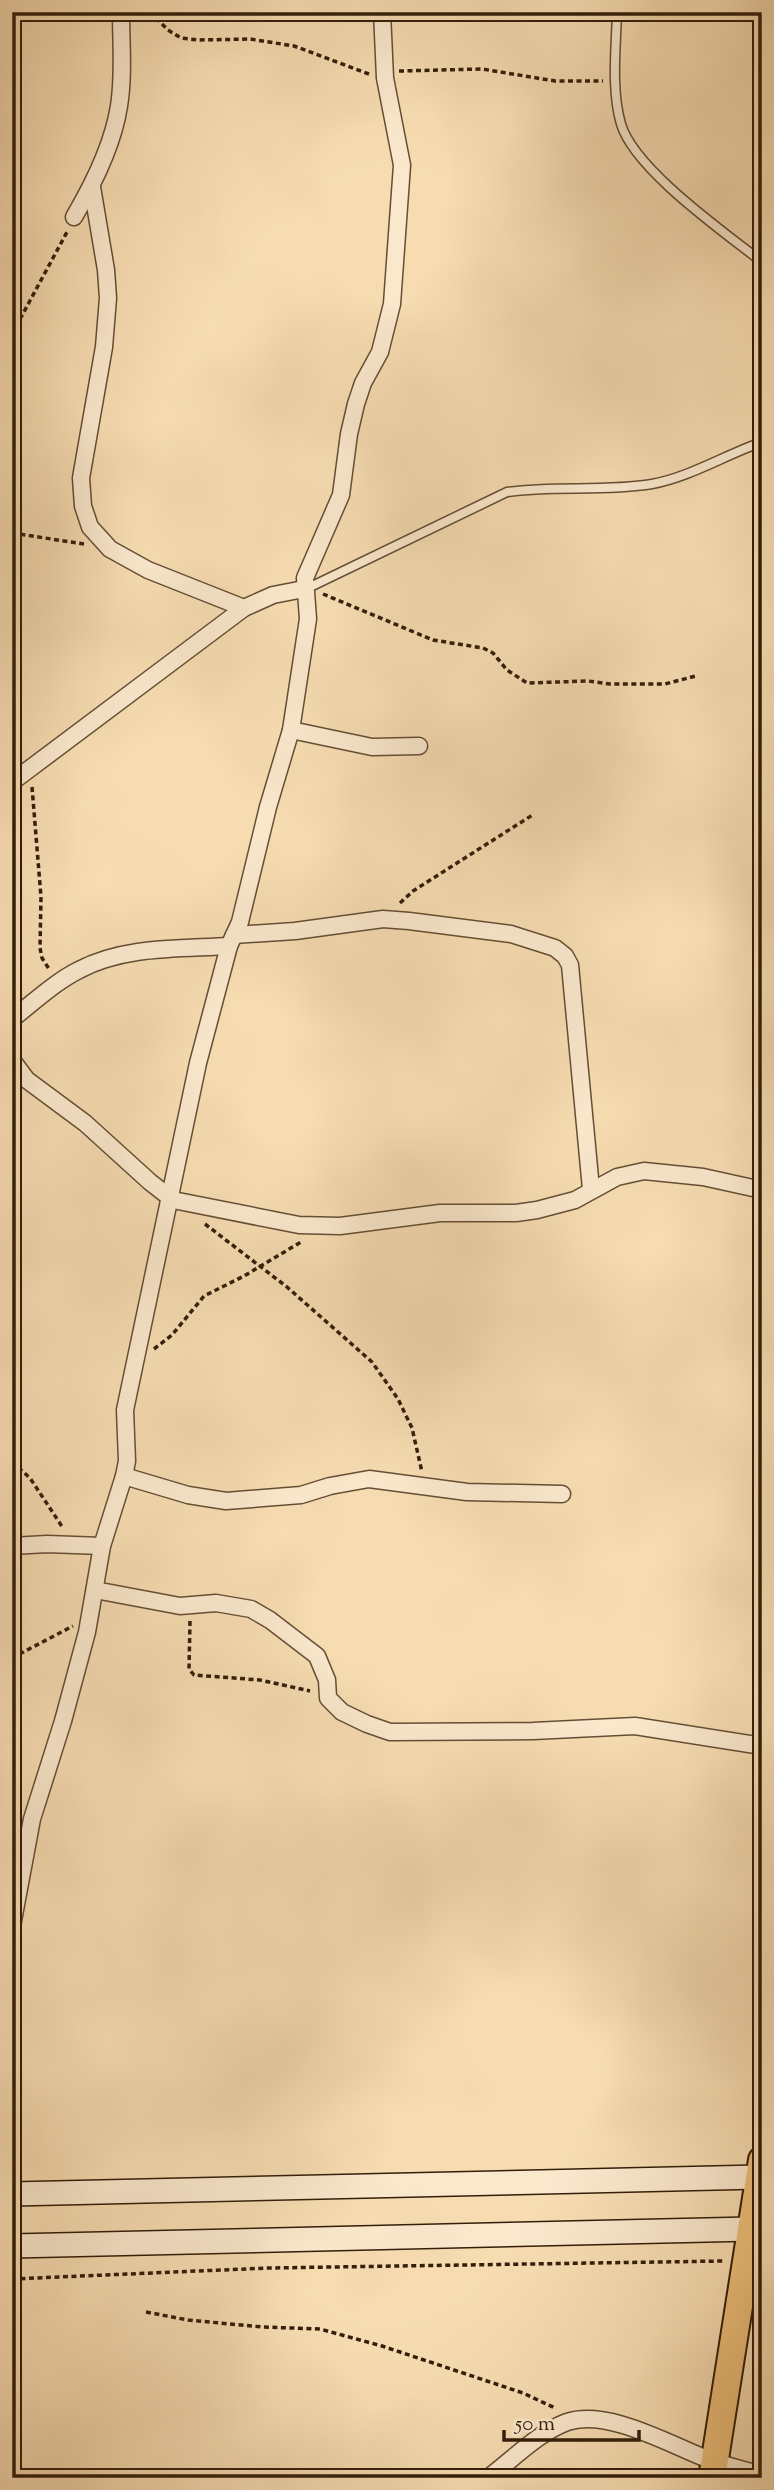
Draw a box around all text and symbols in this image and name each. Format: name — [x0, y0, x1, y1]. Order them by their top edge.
scale bar — [504, 2399, 639, 2443]
text: 50 m — [514, 2410, 555, 2440]

